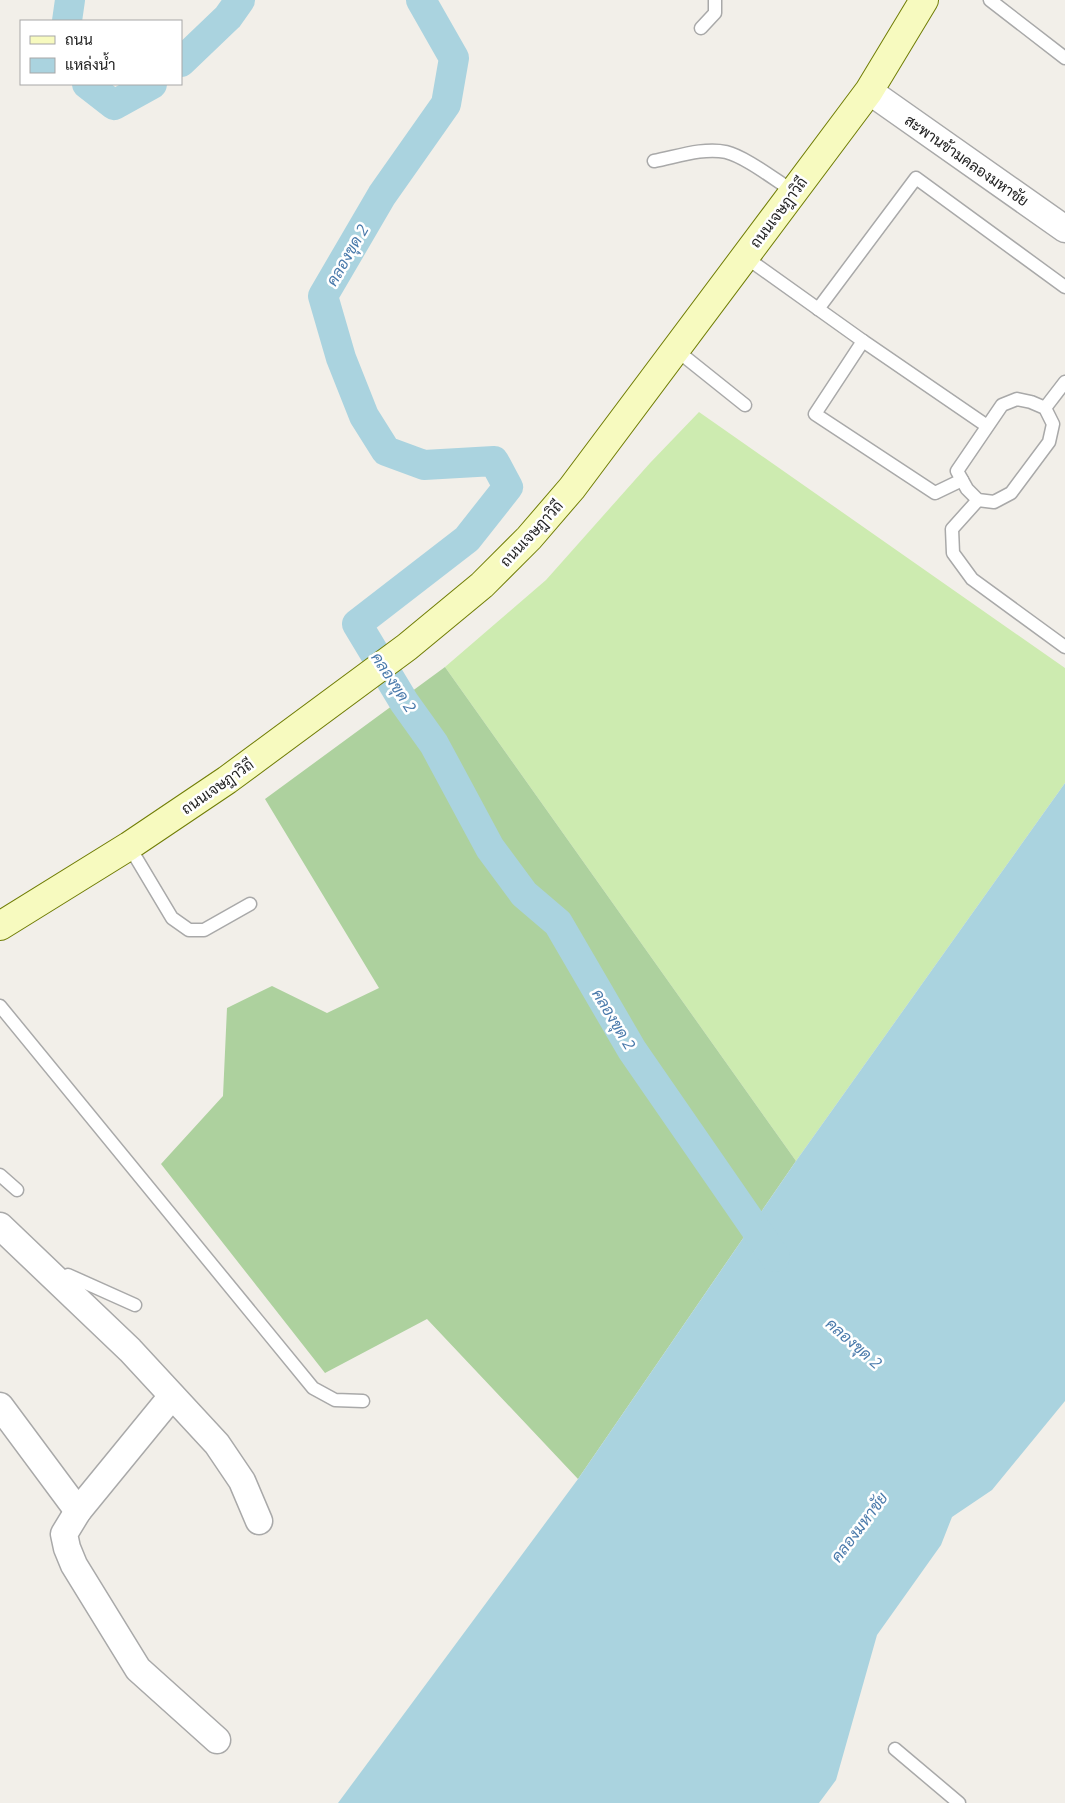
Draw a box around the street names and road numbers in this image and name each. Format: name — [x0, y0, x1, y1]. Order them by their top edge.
street label: สะพานข้ามคลองมหาชัย — [901, 110, 1033, 210]
street label: ถนนเจษฎาวิถี — [745, 173, 812, 252]
street label: ถนนเจษฎาวิถี — [495, 496, 568, 571]
street label: ถนนเจษฎาวิถี — [177, 754, 258, 819]

